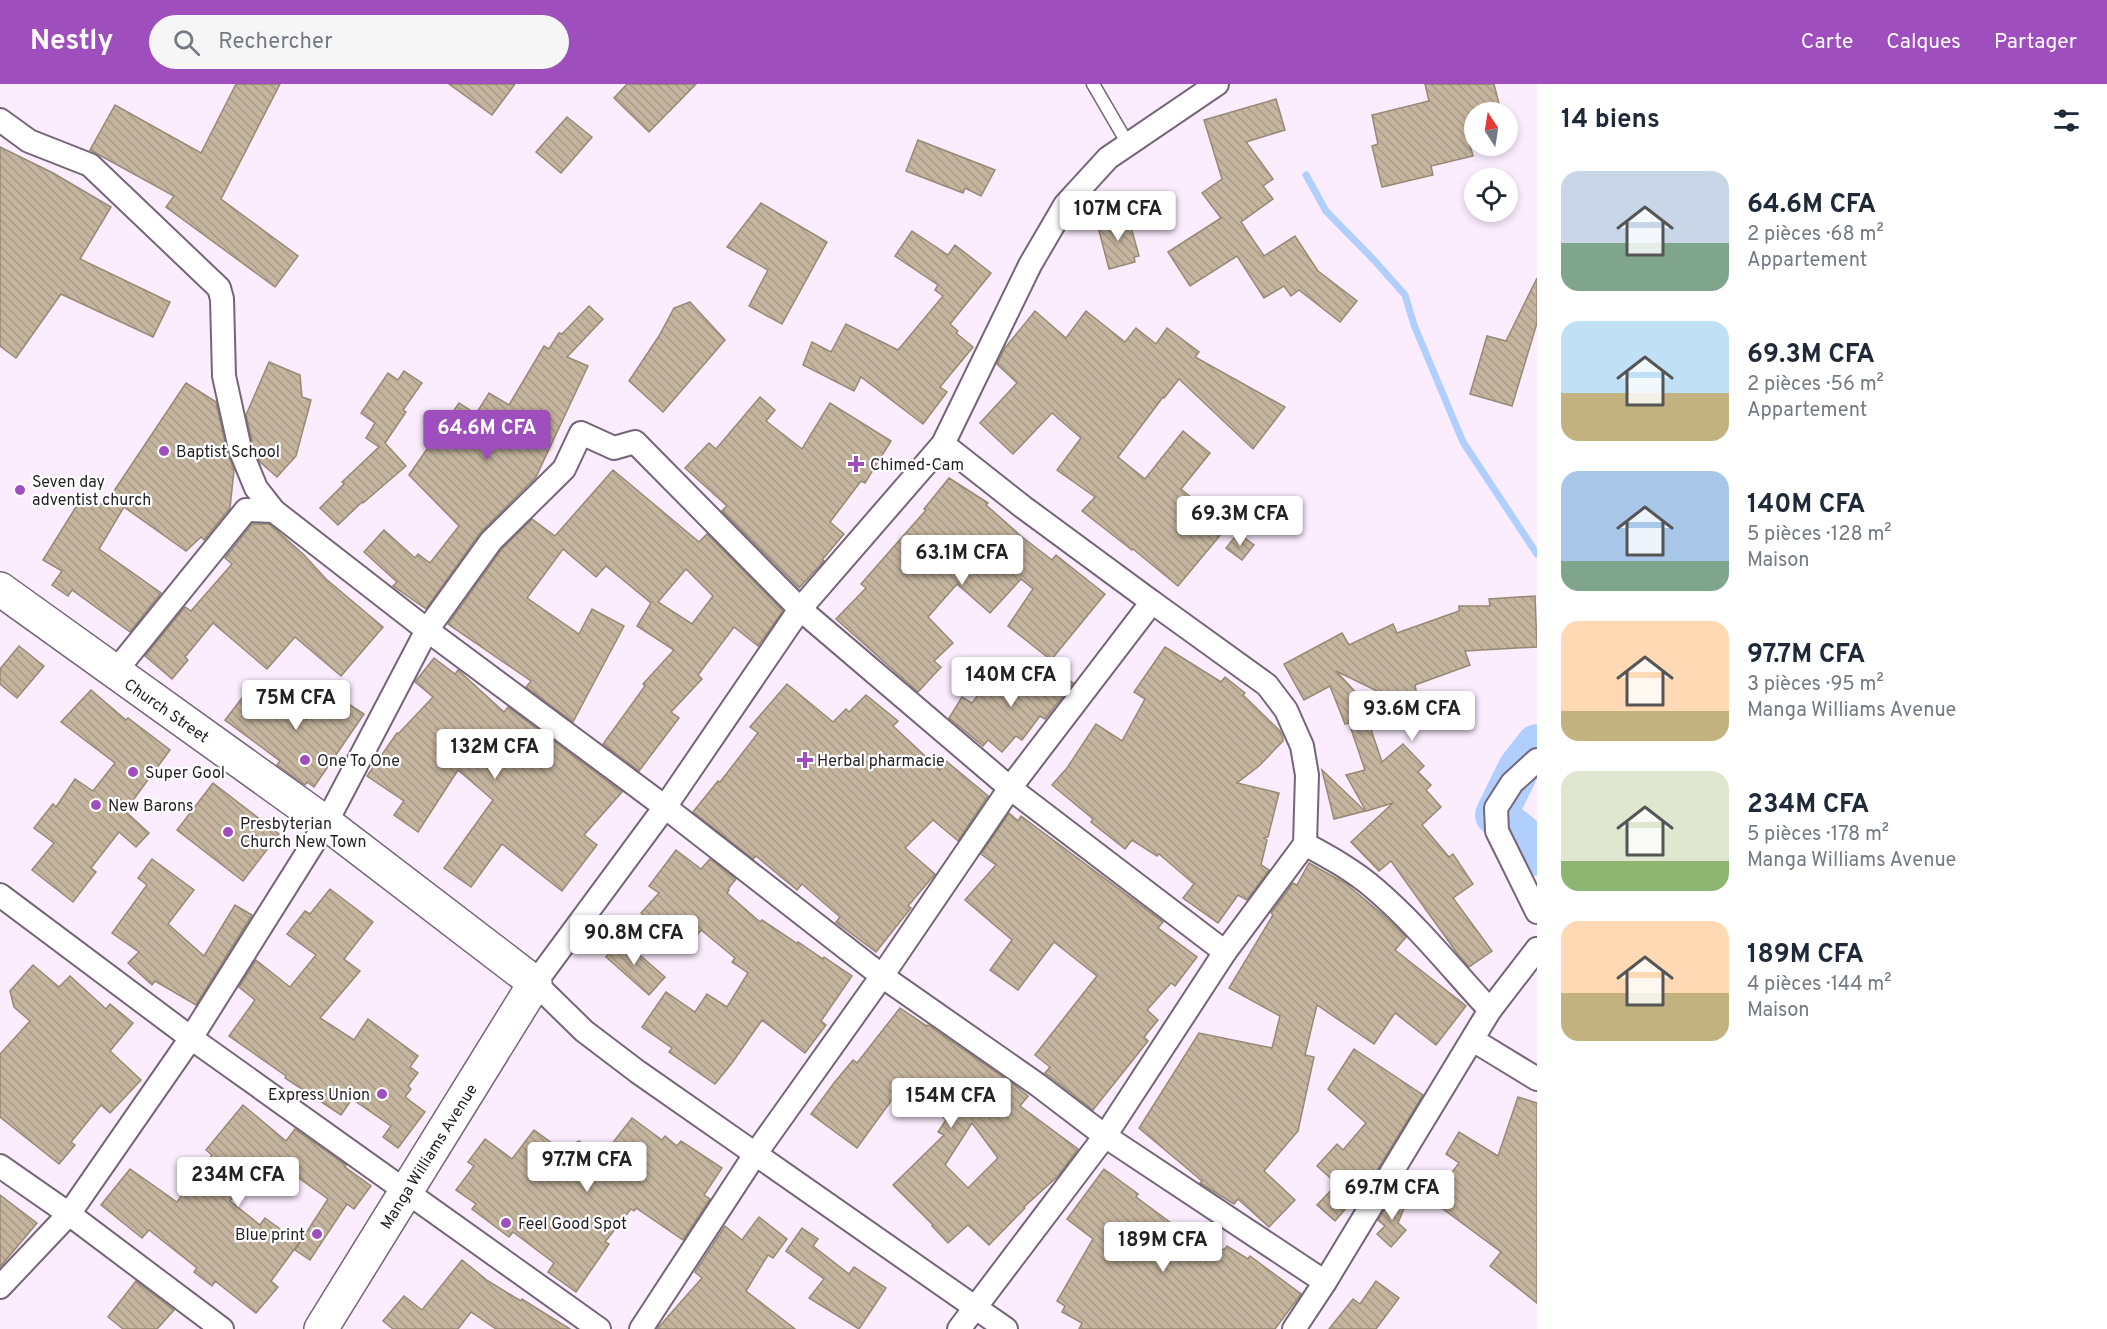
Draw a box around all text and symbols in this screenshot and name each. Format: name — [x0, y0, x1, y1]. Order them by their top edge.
search box — [149, 15, 569, 69]
text: Nestly — [30, 24, 113, 60]
icon: search — [170, 26, 203, 59]
text: Rechercher — [218, 29, 333, 56]
text: Carte — [1801, 29, 1853, 56]
text: Calques — [1886, 29, 1961, 56]
text: Partager — [1994, 29, 2077, 56]
north arrow — [1464, 102, 1518, 156]
map controls — [1464, 102, 1518, 222]
text: 14 biens — [1561, 104, 1660, 137]
icon: filters — [2050, 104, 2083, 137]
button: locate — [1464, 168, 1518, 222]
text: 64.6M CFA — [1747, 189, 1876, 222]
pin: 107M CFA — [1056, 191, 1180, 242]
icon: home — [1609, 195, 1681, 267]
text: 107M CFA — [1074, 197, 1162, 223]
text: 2 pièces · 68 m² — [1747, 222, 1884, 248]
text: Appartement — [1747, 248, 1867, 274]
text: 69.3M CFA — [1747, 339, 1875, 372]
icon: home — [1609, 345, 1681, 417]
text: 2 pièces · 56 m² — [1747, 372, 1884, 398]
text: Appartement — [1747, 398, 1867, 424]
pin: 64.6M CFA — [418, 410, 556, 461]
text: 64.6M CFA — [437, 416, 537, 442]
place label: Baptist School — [176, 443, 280, 463]
marker: Baptist School — [157, 444, 171, 458]
marker: Chimed-Cam — [847, 455, 865, 473]
place label: Chimed-Cam — [870, 456, 964, 476]
place label: Seven day adventist church — [32, 473, 151, 511]
marker: Seven day adventist church — [13, 483, 27, 497]
text: 140M CFA — [1747, 489, 1865, 522]
icon: home — [1609, 495, 1681, 567]
pin: 69.3M CFA — [1171, 496, 1309, 547]
text: 69.3M CFA — [1191, 502, 1289, 528]
text: 5 pièces · 128 m² — [1747, 522, 1892, 548]
pin: 63.1M CFA — [893, 535, 1031, 586]
text: 63.1M CFA — [915, 541, 1009, 567]
text: Maison — [1747, 548, 1810, 574]
text: 97.7M CFA — [1747, 639, 1865, 672]
icon: home — [1609, 645, 1681, 717]
pin: 140M CFA — [949, 657, 1073, 708]
text: 140M CFA — [965, 663, 1057, 689]
text: 3 pièces · 95 m² — [1747, 672, 1884, 698]
street label: Church Street — [120, 675, 212, 748]
pin: 75M CFA — [241, 680, 351, 731]
text: 75M CFA — [256, 686, 336, 712]
pin: 93.6M CFA — [1343, 691, 1481, 742]
text: 93.6M CFA — [1363, 697, 1461, 723]
text: Manga Williams Avenue — [1747, 698, 1956, 724]
pin: 132M CFA — [433, 729, 557, 780]
text: 132M CFA — [451, 735, 539, 761]
place label: One To One — [317, 752, 400, 772]
place label: Herbal pharmacie — [817, 752, 945, 772]
marker: One To One — [298, 753, 312, 767]
marker: Herbal pharmacie — [798, 753, 812, 767]
place label: Super Gool — [145, 764, 225, 784]
marker: Super Gool — [126, 765, 140, 779]
text: 234M CFA — [1747, 789, 1869, 822]
icon: home — [1609, 795, 1681, 867]
place label: New Barons — [108, 797, 193, 817]
marker: New Barons — [89, 798, 103, 812]
place label: Presbyterian Church New Town — [240, 815, 367, 853]
text: 5 pièces · 178 m² — [1747, 822, 1889, 848]
marker: Presbyterian Church New Town — [221, 825, 235, 839]
text: Manga Williams Avenue — [1747, 848, 1956, 874]
pin: 90.8M CFA — [565, 915, 703, 966]
text: 90.8M CFA — [584, 921, 684, 947]
text: 189M CFA — [1747, 939, 1864, 972]
icon: home — [1609, 945, 1681, 1017]
text: 4 pièces · 144 m² — [1747, 972, 1892, 998]
text: Maison — [1747, 998, 1810, 1024]
pin: 154M CFA — [889, 1078, 1013, 1129]
street label: Manga Williams Avenue — [377, 1081, 483, 1233]
text: 154M CFA — [906, 1084, 996, 1110]
place label: Express Union — [268, 1086, 370, 1106]
marker: Express Union — [375, 1087, 389, 1101]
pin: 97.7M CFA — [518, 1142, 656, 1193]
text: 97.7M CFA — [542, 1148, 633, 1174]
pin: 234M CFA — [176, 1157, 300, 1208]
text: 234M CFA — [191, 1163, 285, 1189]
pin: 69.7M CFA — [1323, 1170, 1461, 1221]
text: 69.7M CFA — [1344, 1176, 1440, 1202]
place label: Feel Good Spot — [518, 1215, 627, 1235]
marker: Feel Good Spot — [499, 1216, 513, 1230]
pin: 189M CFA — [1101, 1222, 1225, 1273]
place label: Blue print — [235, 1226, 305, 1246]
marker: Blue print — [310, 1227, 324, 1241]
text: 189M CFA — [1118, 1228, 1208, 1254]

